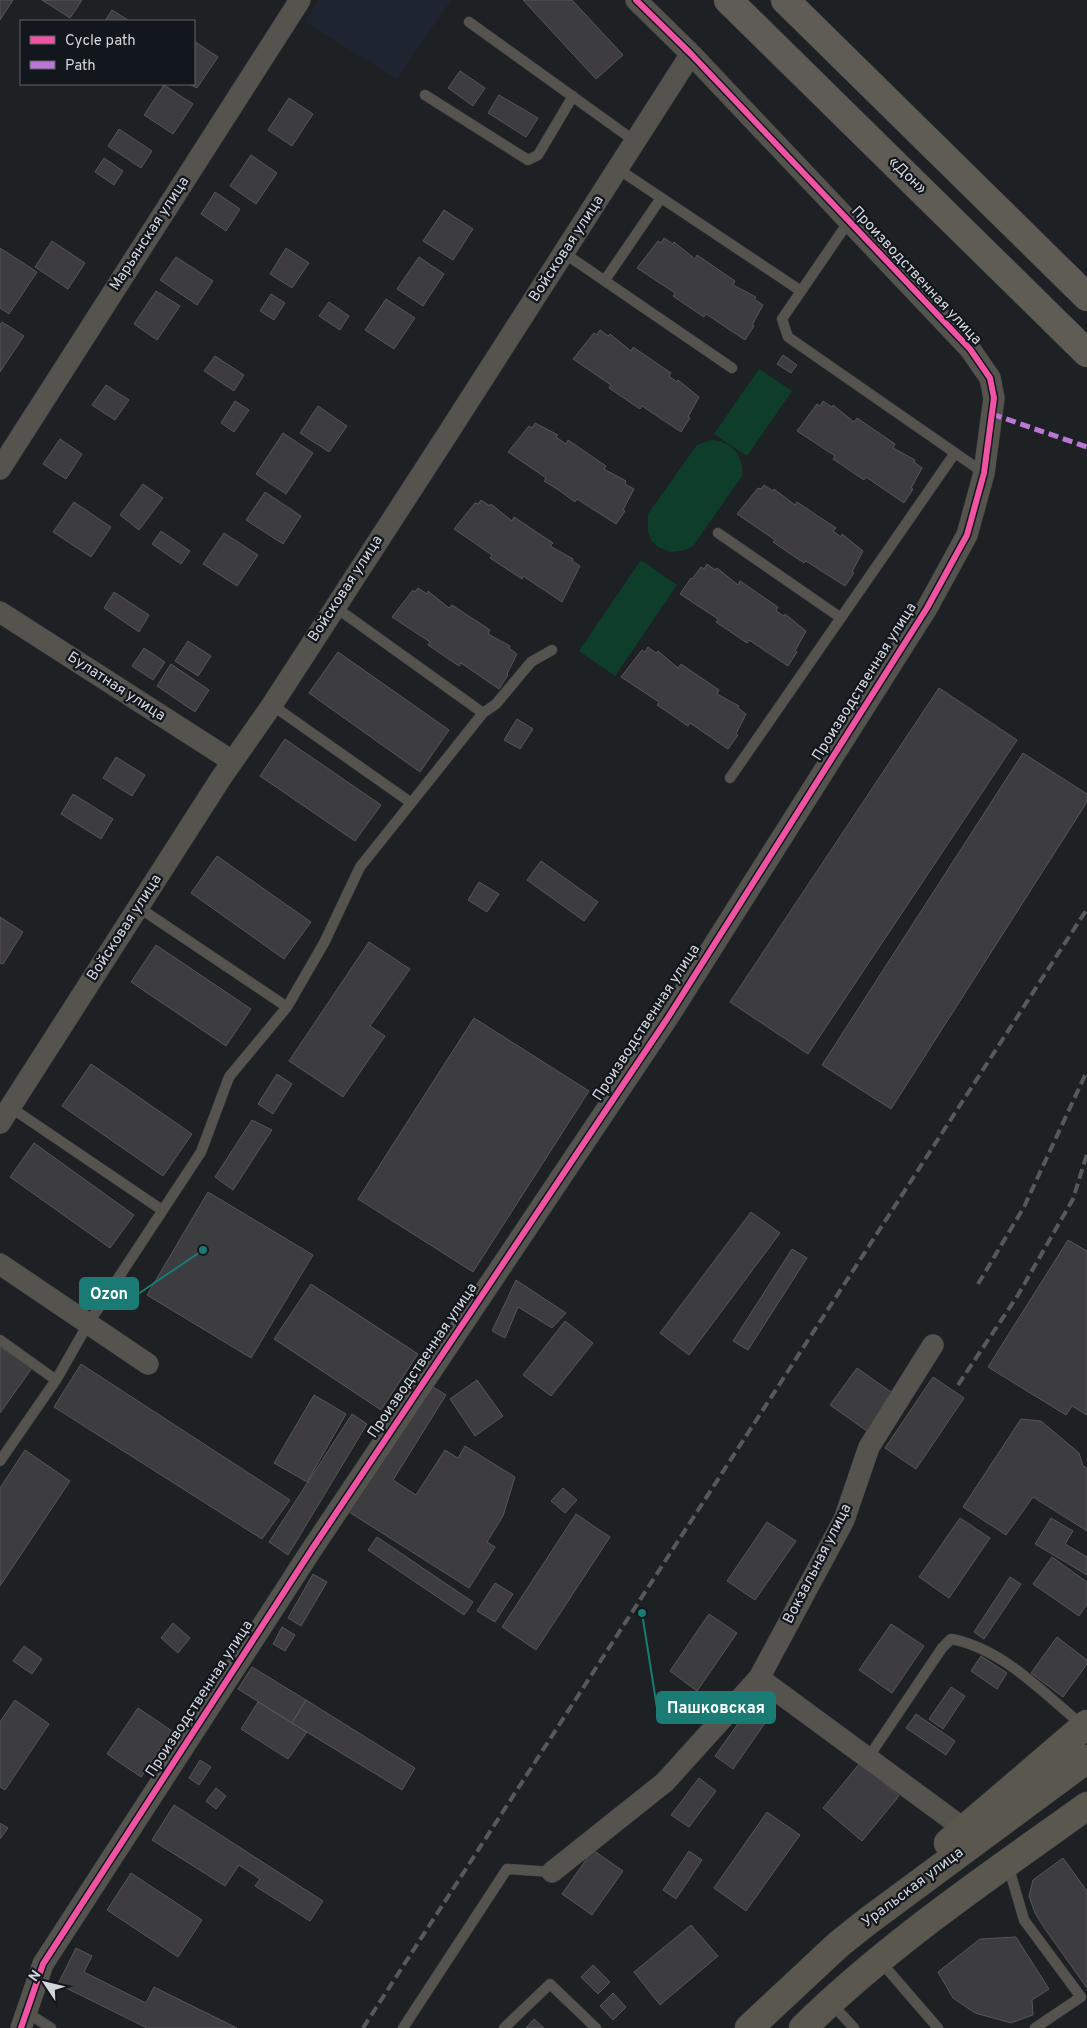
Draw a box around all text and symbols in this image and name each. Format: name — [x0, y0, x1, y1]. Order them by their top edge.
legend — [20, 20, 195, 85]
text: Cycle path — [65, 32, 136, 51]
text: Path — [65, 57, 96, 76]
street label: «Дон» — [884, 153, 930, 199]
street label: Марьянская улица — [106, 173, 194, 295]
street label: Войсковая улица — [525, 192, 609, 306]
street label: Производственная улица — [847, 203, 985, 349]
street label: Войсковая улица — [304, 532, 388, 646]
street label: Производственная улица — [808, 599, 922, 765]
street label: Булатная улица — [63, 648, 169, 726]
street label: Войсковая улица — [83, 871, 167, 985]
street label: Производственная улица — [589, 941, 705, 1105]
callout: Ozon — [80, 1278, 138, 1309]
street label: Производственная улица — [364, 1280, 482, 1442]
text: Ozon — [90, 1285, 128, 1305]
street label: Вокзальная улица — [780, 1501, 856, 1627]
street label: Производственная улица — [142, 1617, 258, 1781]
callout: Пашковская — [657, 1692, 775, 1723]
text: Пашковская — [667, 1699, 765, 1719]
street label: Уральская улица — [858, 1844, 968, 1932]
north arrow — [20, 1958, 70, 2008]
text: N — [26, 1967, 45, 1985]

